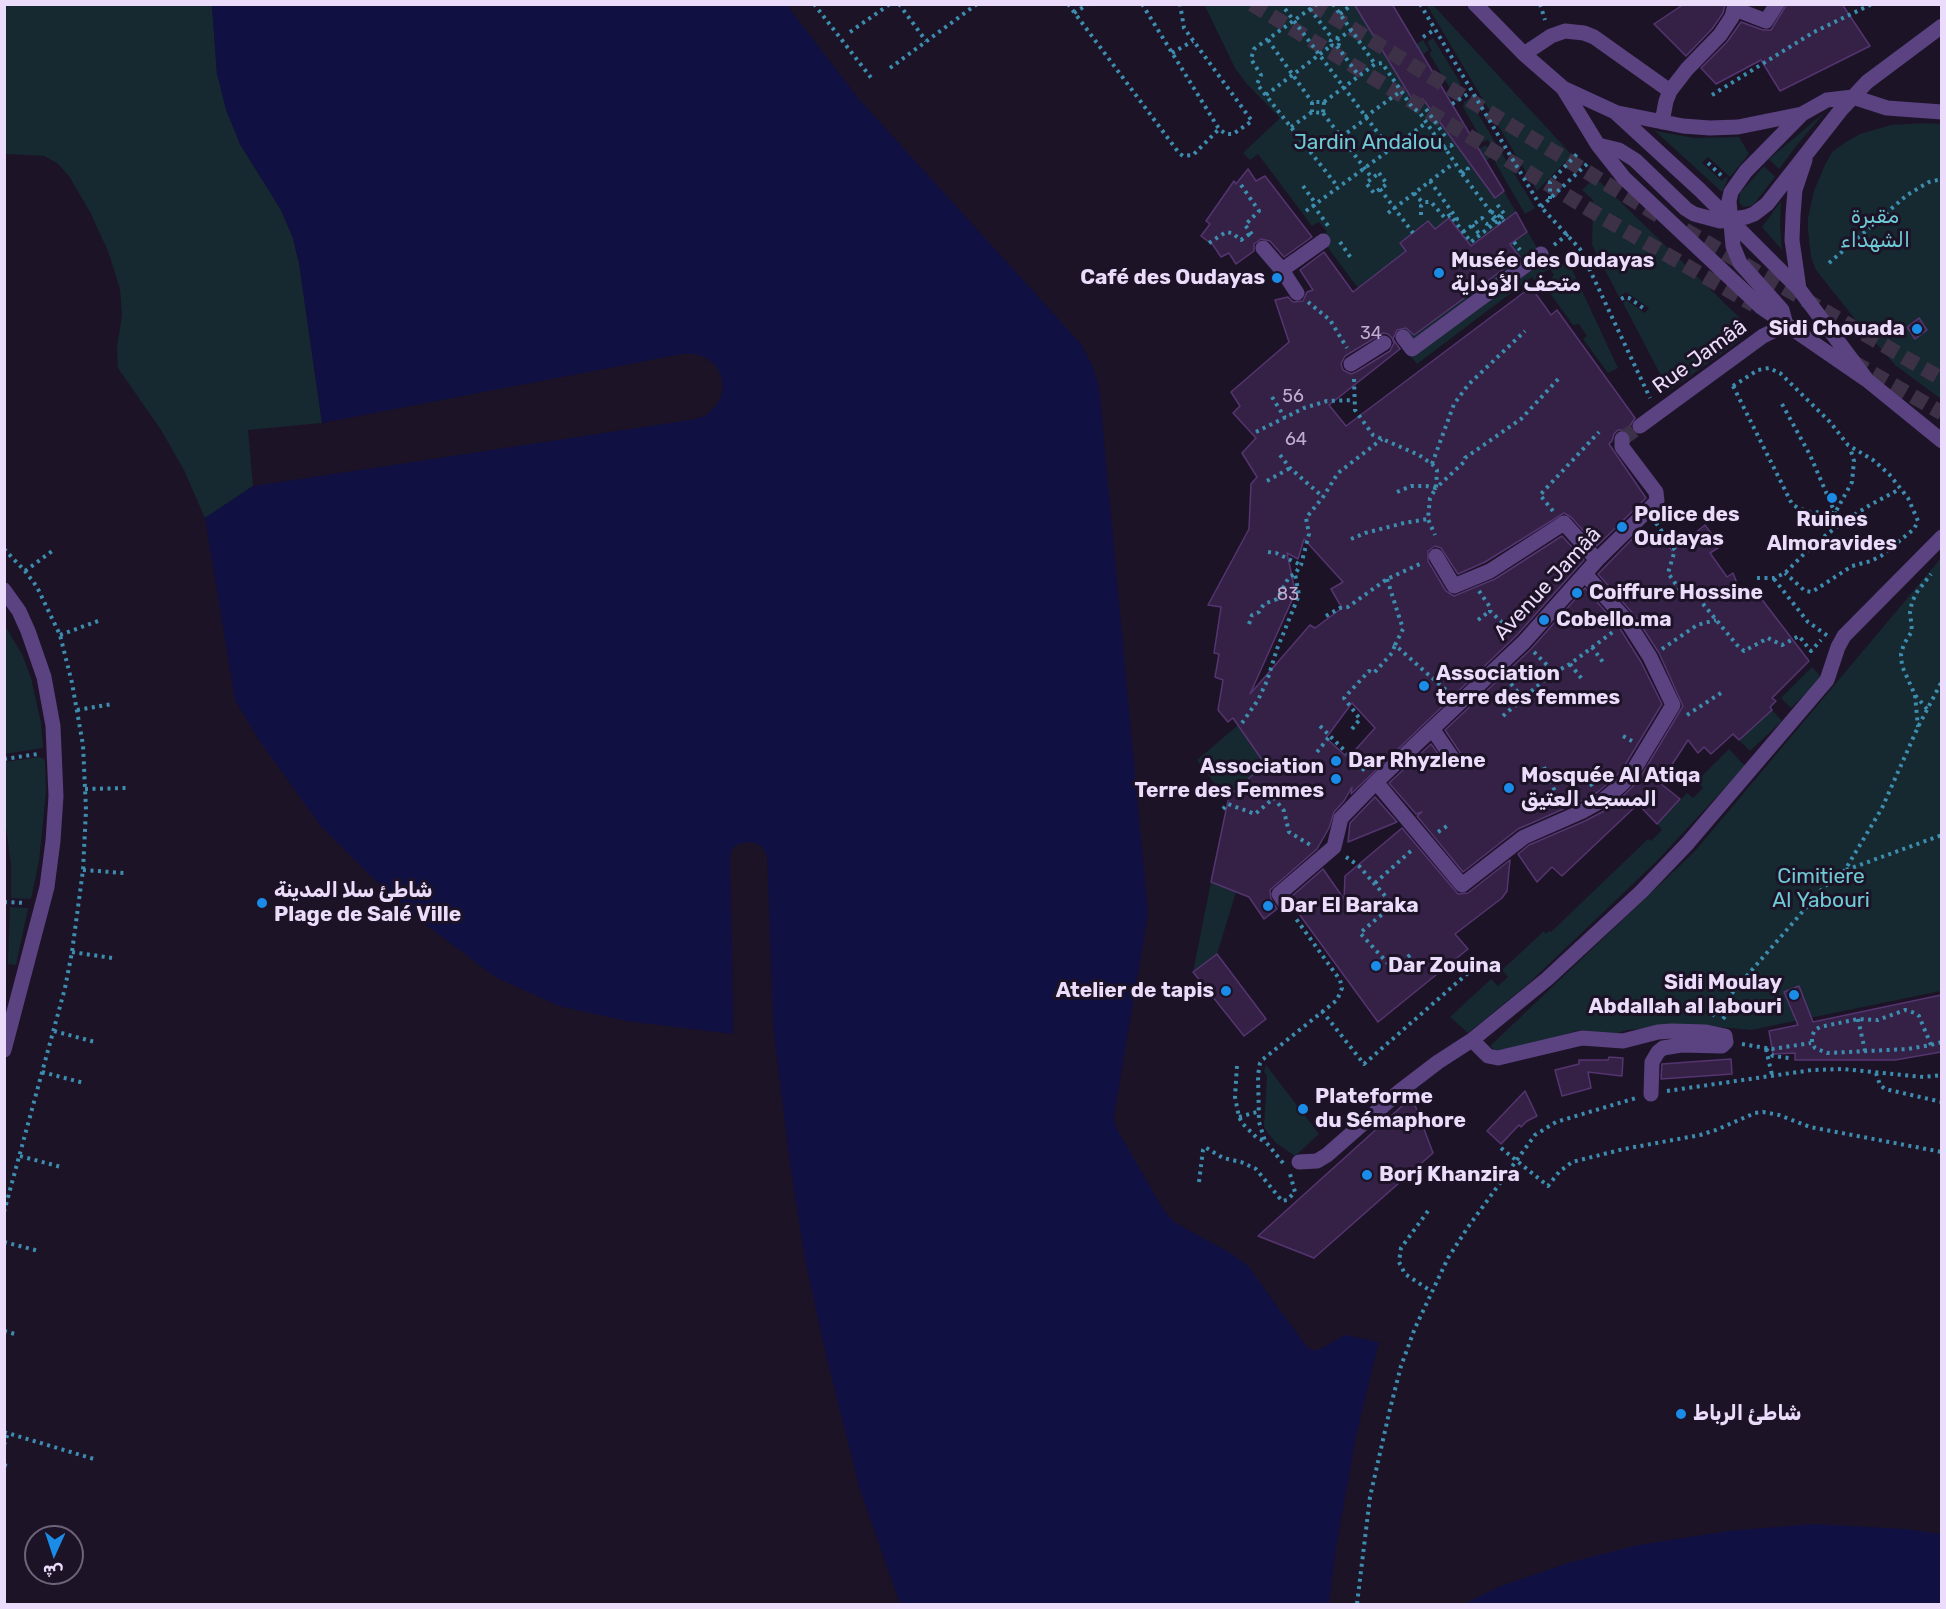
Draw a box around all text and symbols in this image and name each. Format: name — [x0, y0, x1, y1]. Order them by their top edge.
park label: Jardin Andalou — [1294, 130, 1442, 156]
park label: مقبرة الشهداء — [1840, 204, 1910, 254]
place label: Musée des Oudayas متحف الأوداية — [1451, 248, 1654, 298]
place label: Café des Oudayas — [1080, 265, 1265, 291]
marker: Musée des Oudayas متحف الأوداية — [1432, 266, 1446, 280]
marker: Café des Oudayas — [1270, 271, 1284, 285]
street label: Rue Jamââ — [1648, 314, 1752, 400]
place label: Sidi Chouada — [1769, 316, 1905, 342]
marker: Sidi Chouada — [1910, 322, 1924, 336]
house number: 34 — [1360, 323, 1382, 345]
house number: 56 — [1282, 386, 1304, 408]
house number: 64 — [1285, 429, 1307, 451]
marker: Ruines Almoravides — [1825, 491, 1839, 505]
place label: Police des Oudayas — [1634, 502, 1740, 552]
place label: Ruines Almoravides — [1767, 507, 1897, 557]
marker: Police des Oudayas — [1615, 520, 1629, 534]
street label: Avenue Jamââ — [1489, 522, 1607, 646]
place label: Coiffure Hossine — [1589, 580, 1763, 606]
house number: 83 — [1277, 584, 1299, 606]
marker: Coiffure Hossine — [1570, 586, 1584, 600]
place label: Cobello.ma — [1556, 607, 1672, 633]
marker: Cobello.ma — [1537, 613, 1551, 627]
place label: Association terre des femmes — [1436, 661, 1620, 711]
marker: Association terre des femmes — [1417, 679, 1431, 693]
place label: Dar Rhyzlene — [1348, 748, 1486, 774]
place label: Association Terre des Femmes — [1135, 754, 1324, 804]
marker: Dar Rhyzlene — [1329, 754, 1343, 768]
place label: Mosquée Al Atiqa المسجد العتيق — [1521, 763, 1700, 813]
marker: Association Terre des Femmes — [1329, 772, 1343, 786]
marker: Mosquée Al Atiqa المسجد العتيق — [1502, 781, 1516, 795]
park label: Cimitiere Al Yabouri — [1772, 864, 1870, 914]
place label: شاطئ سلا المدينة Plage de Salé Ville — [274, 878, 461, 928]
place label: Dar El Baraka — [1280, 893, 1419, 919]
marker: شاطئ سلا المدينة Plage de Salé Ville — [255, 896, 269, 910]
marker: Dar El Baraka — [1261, 899, 1275, 913]
place label: Dar Zouina — [1388, 953, 1501, 979]
marker: Dar Zouina — [1369, 959, 1383, 973]
place label: Sidi Moulay Abdallah al Iabouri — [1588, 970, 1782, 1020]
place label: Atelier de tapis — [1056, 978, 1214, 1004]
marker: Atelier de tapis — [1219, 984, 1233, 998]
marker: Sidi Moulay Abdallah al Iabouri — [1787, 988, 1801, 1002]
place label: Plateforme du Sémaphore — [1315, 1084, 1466, 1134]
marker: Plateforme du Sémaphore — [1296, 1102, 1310, 1116]
place label: Borj Khanzira — [1379, 1162, 1520, 1188]
marker: Borj Khanzira — [1360, 1168, 1374, 1182]
place label: شاطئ الرباط — [1693, 1401, 1802, 1427]
marker: شاطئ الرباط — [1674, 1407, 1688, 1421]
north arrow — [24, 1525, 84, 1585]
text: ش — [43, 1561, 64, 1581]

